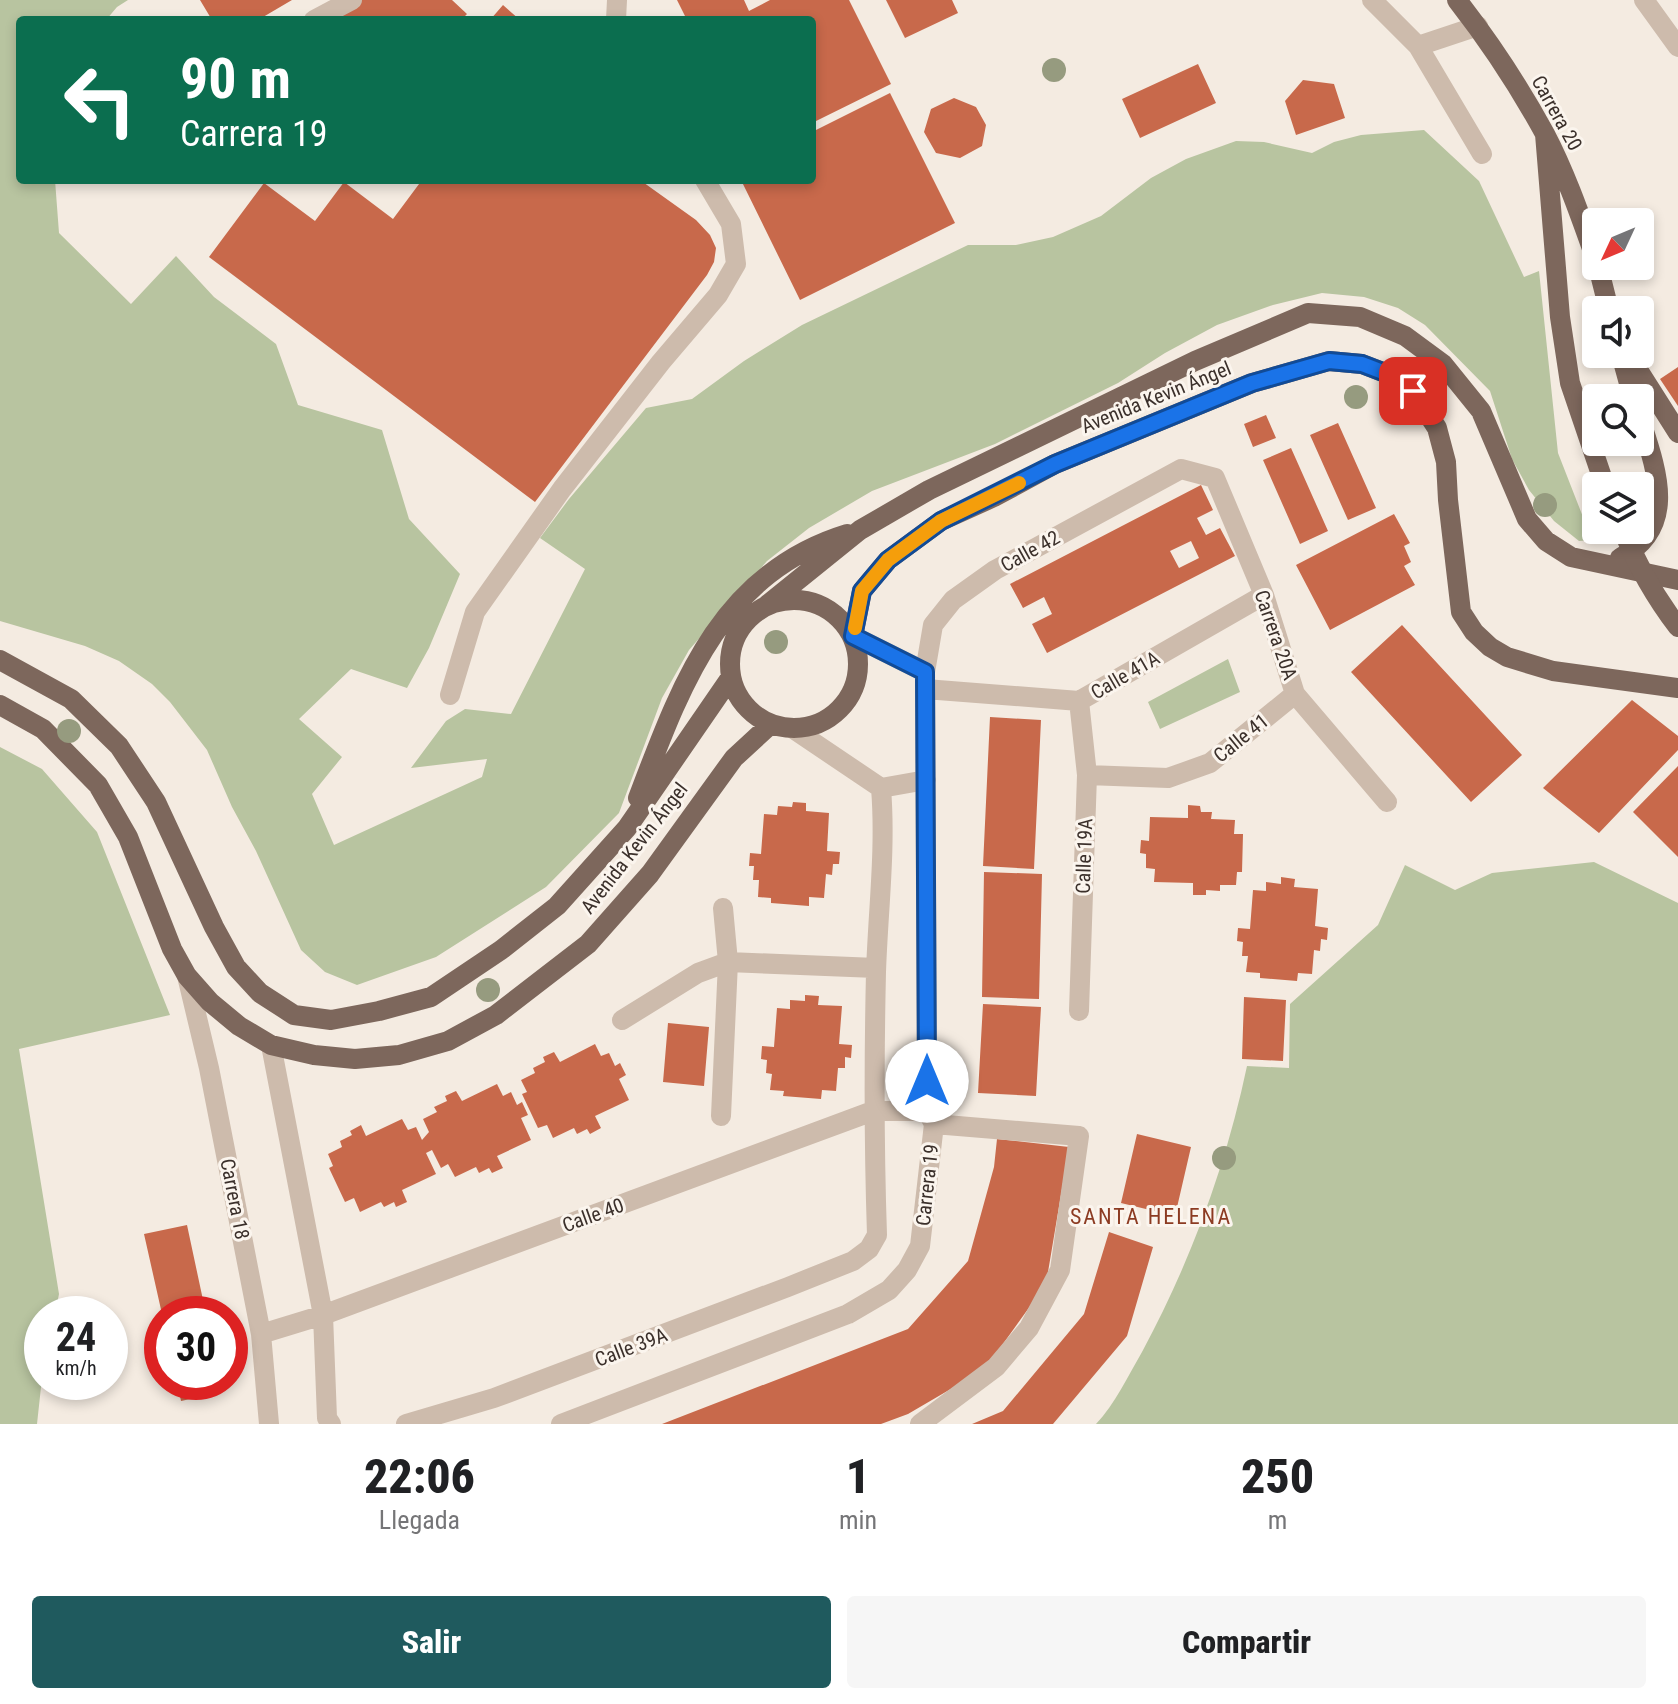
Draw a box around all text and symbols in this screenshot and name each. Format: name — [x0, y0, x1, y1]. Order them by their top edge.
text: 90 m — [180, 46, 291, 112]
icon: left — [48, 48, 152, 152]
street label: Carrera 20 — [1527, 71, 1587, 155]
text: Carrera 19 — [180, 113, 327, 155]
north arrow — [1582, 208, 1654, 280]
map controls — [1582, 208, 1654, 544]
button: sound — [1582, 296, 1654, 368]
street label: Avenida Kevin Ángel — [1078, 356, 1234, 438]
pin — [1379, 357, 1447, 425]
icon: arrive — [1391, 369, 1435, 413]
button: search — [1582, 384, 1654, 456]
button: layers — [1582, 472, 1654, 544]
street label: Calle 42 — [996, 525, 1064, 577]
street label: Carrera 20A — [1249, 587, 1303, 684]
street label: Calle 41A — [1086, 646, 1164, 704]
street label: Calle 41 — [1209, 709, 1273, 767]
street label: Avenida Kevin Ángel — [575, 778, 693, 918]
street label: Calle 19A — [1071, 817, 1097, 894]
position arrow — [885, 1039, 969, 1123]
street label: Carrera 19 — [911, 1143, 943, 1227]
street label: Carrera 18 — [215, 1157, 255, 1241]
street label: Calle 40 — [559, 1193, 627, 1237]
district label: SANTA HELENA — [1070, 1204, 1232, 1229]
speed limit sign: 30 — [144, 1296, 248, 1400]
text: 24 — [56, 1314, 96, 1361]
street label: Calle 39A — [592, 1322, 671, 1372]
text: km/h — [55, 1356, 97, 1380]
text: 22:06 — [364, 1448, 475, 1505]
text: 1 — [846, 1448, 870, 1505]
text: 250 — [1241, 1448, 1314, 1505]
text: Llegada — [379, 1505, 460, 1535]
text: min — [839, 1505, 877, 1535]
text: m — [1268, 1505, 1287, 1535]
button: Salir — [32, 1596, 831, 1688]
button: Compartir — [847, 1596, 1646, 1688]

